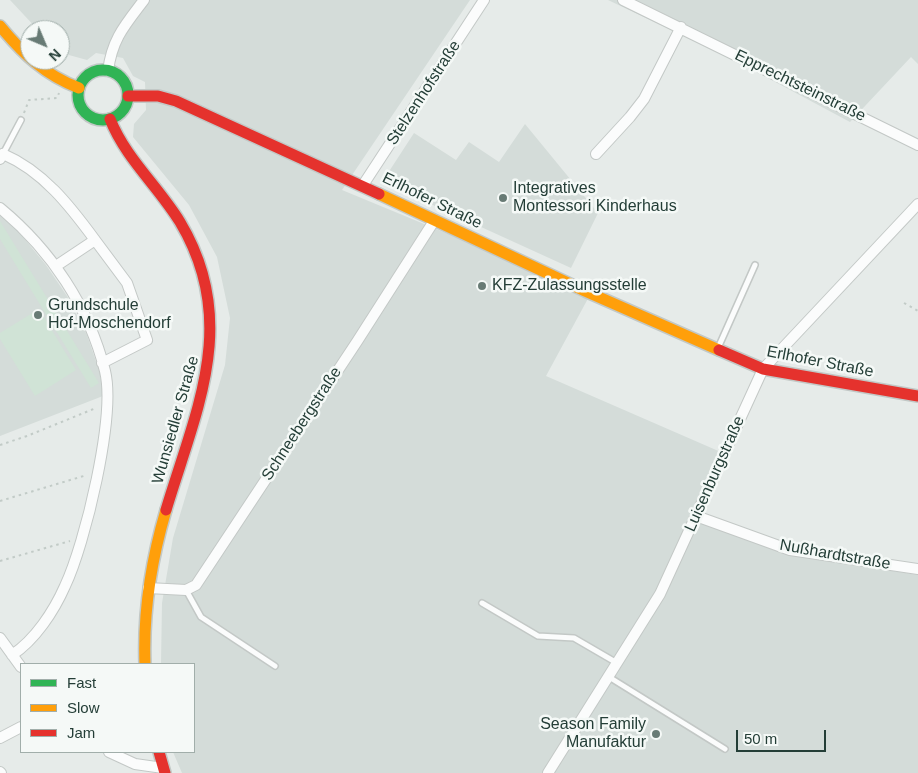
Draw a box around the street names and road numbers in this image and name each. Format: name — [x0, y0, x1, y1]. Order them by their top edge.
street label: Stelzenhofstraße — [383, 37, 465, 149]
street label: Epprechtsteinstraße — [731, 46, 869, 126]
street label: Erlhofer Straße — [379, 169, 485, 233]
street label: Erlhofer Straße — [765, 342, 875, 382]
street label: Wunsiedler Straße — [149, 354, 203, 486]
street label: Schneebergstraße — [258, 364, 346, 484]
street label: Luisenburgstraße — [681, 413, 749, 535]
street label: Nußhardtstraße — [778, 536, 892, 574]

